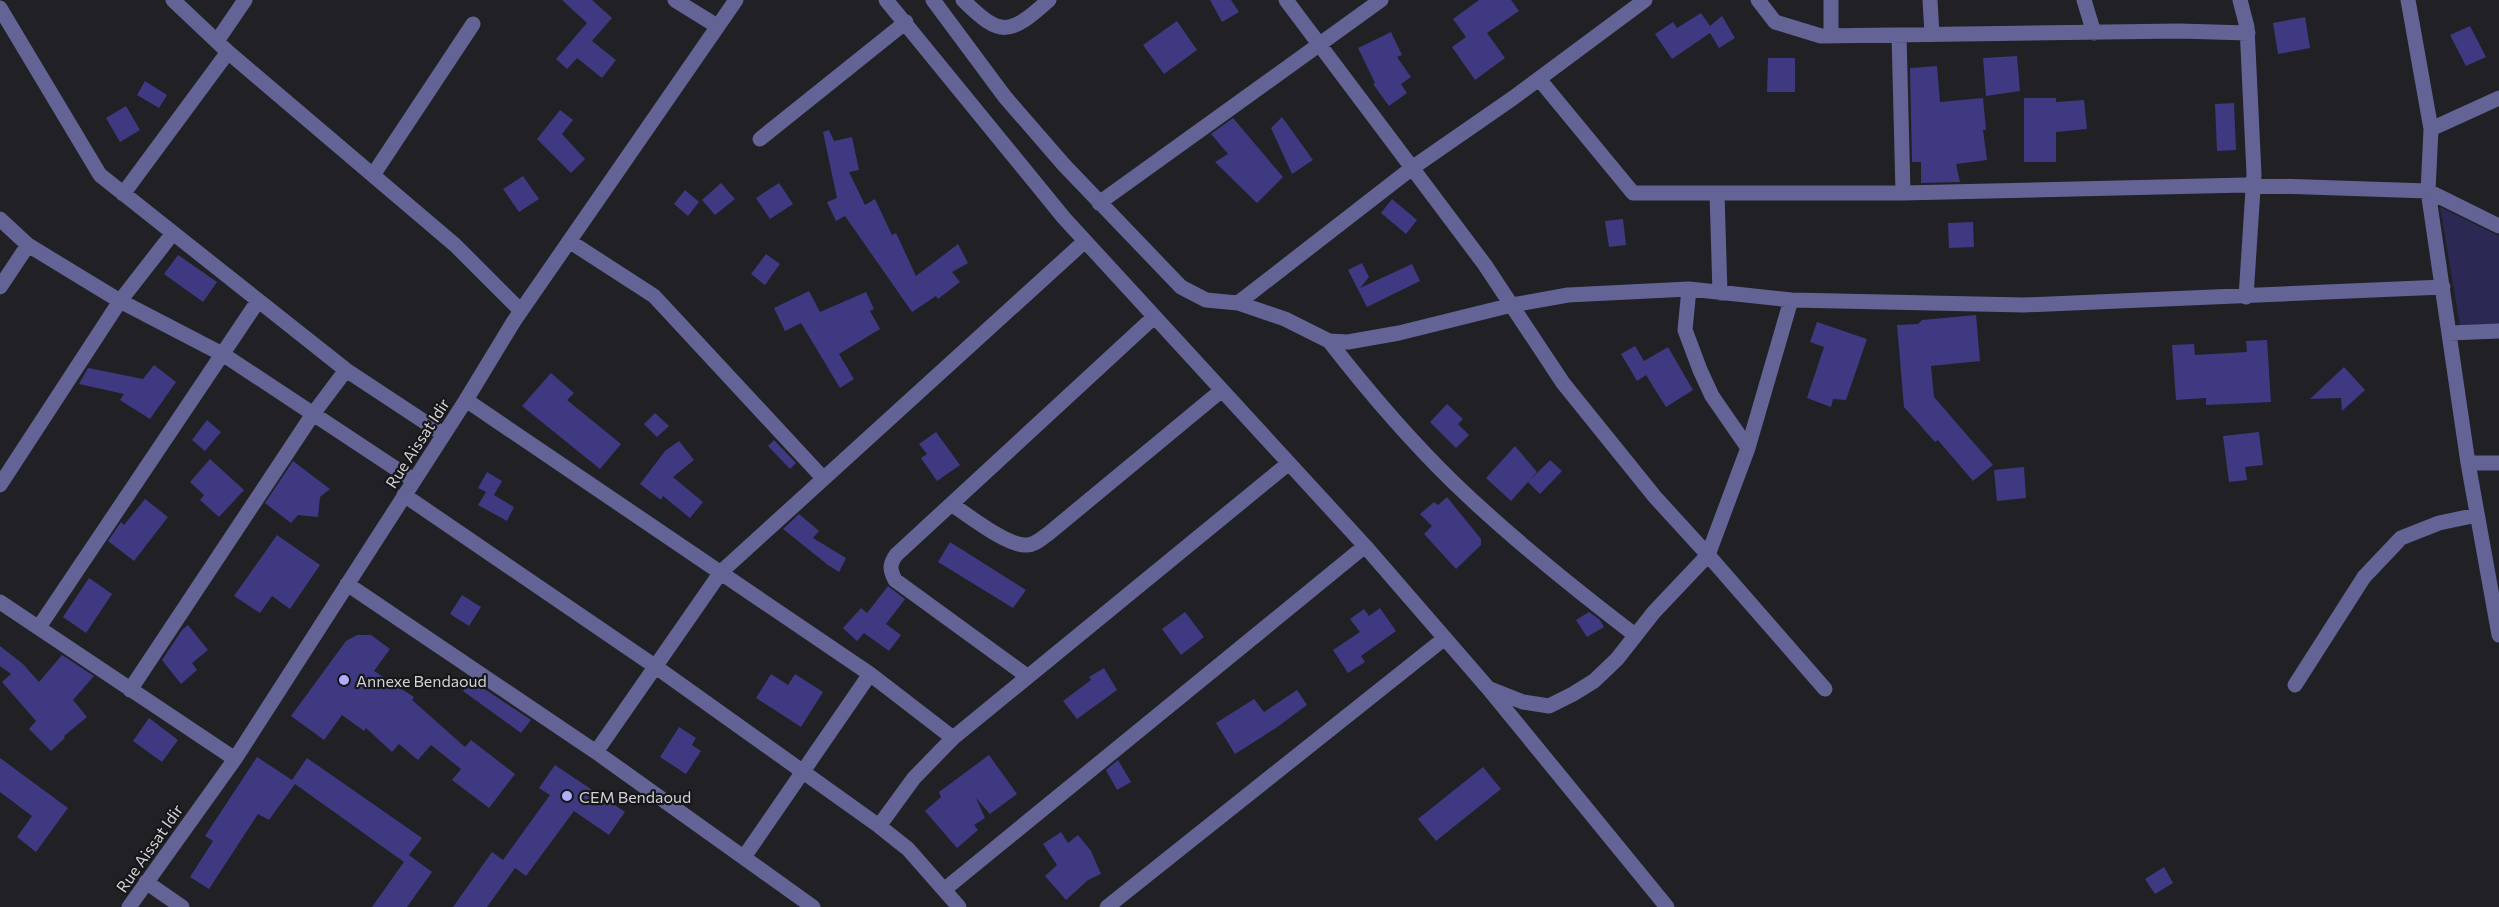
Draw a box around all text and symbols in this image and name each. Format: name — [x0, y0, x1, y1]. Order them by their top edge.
street label: Rue Aissat Idir — [381, 394, 453, 491]
place label: Annexe Bendaoud — [356, 671, 487, 690]
marker: Annexe Bendaoud — [337, 673, 351, 687]
place label: CEM Bendaoud — [579, 787, 691, 806]
marker: CEM Bendaoud — [560, 789, 574, 803]
street label: Rue Aissat Idir — [112, 800, 187, 896]

